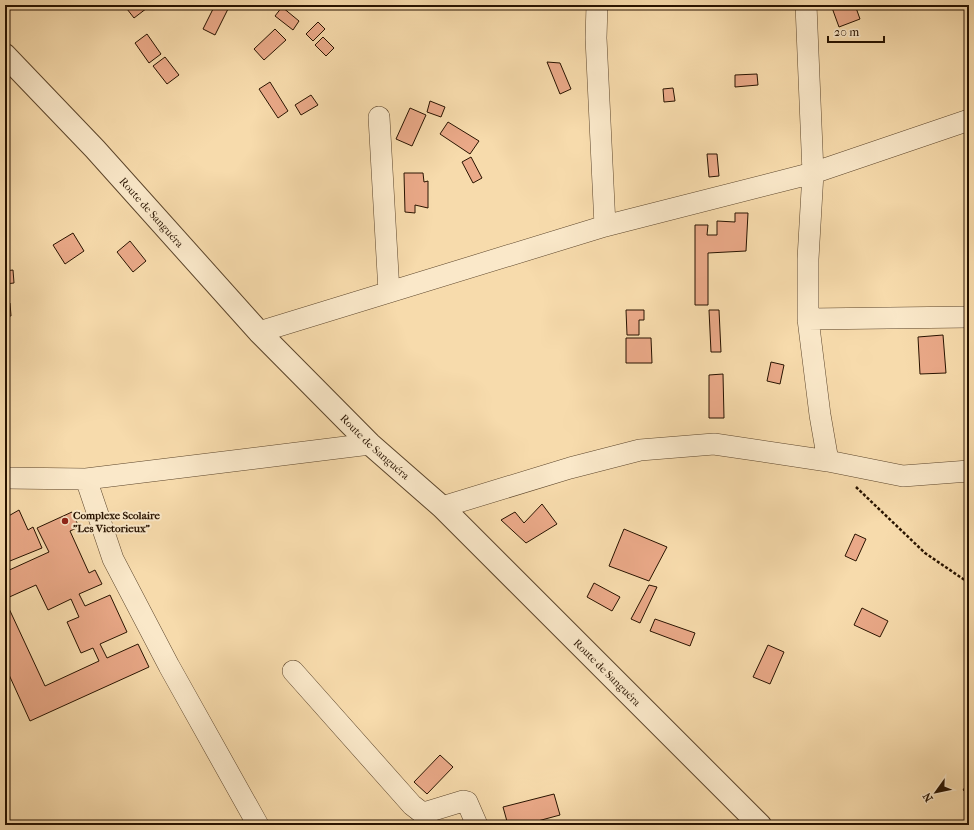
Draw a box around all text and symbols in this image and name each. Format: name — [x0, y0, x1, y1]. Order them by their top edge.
scale bar — [828, 18, 884, 44]
text: 20 m — [834, 25, 859, 39]
street label: Route de Sanguéra — [116, 175, 187, 251]
street label: Route de Sanguéra — [337, 412, 412, 483]
place label: Complexe Scolaire "Les Victorieux" — [73, 509, 161, 535]
marker: Complexe Scolaire "Les Victorieux" — [60, 516, 70, 526]
street label: Route de Sanguéra — [571, 636, 644, 710]
north arrow — [916, 772, 956, 812]
text: N — [920, 790, 936, 804]

